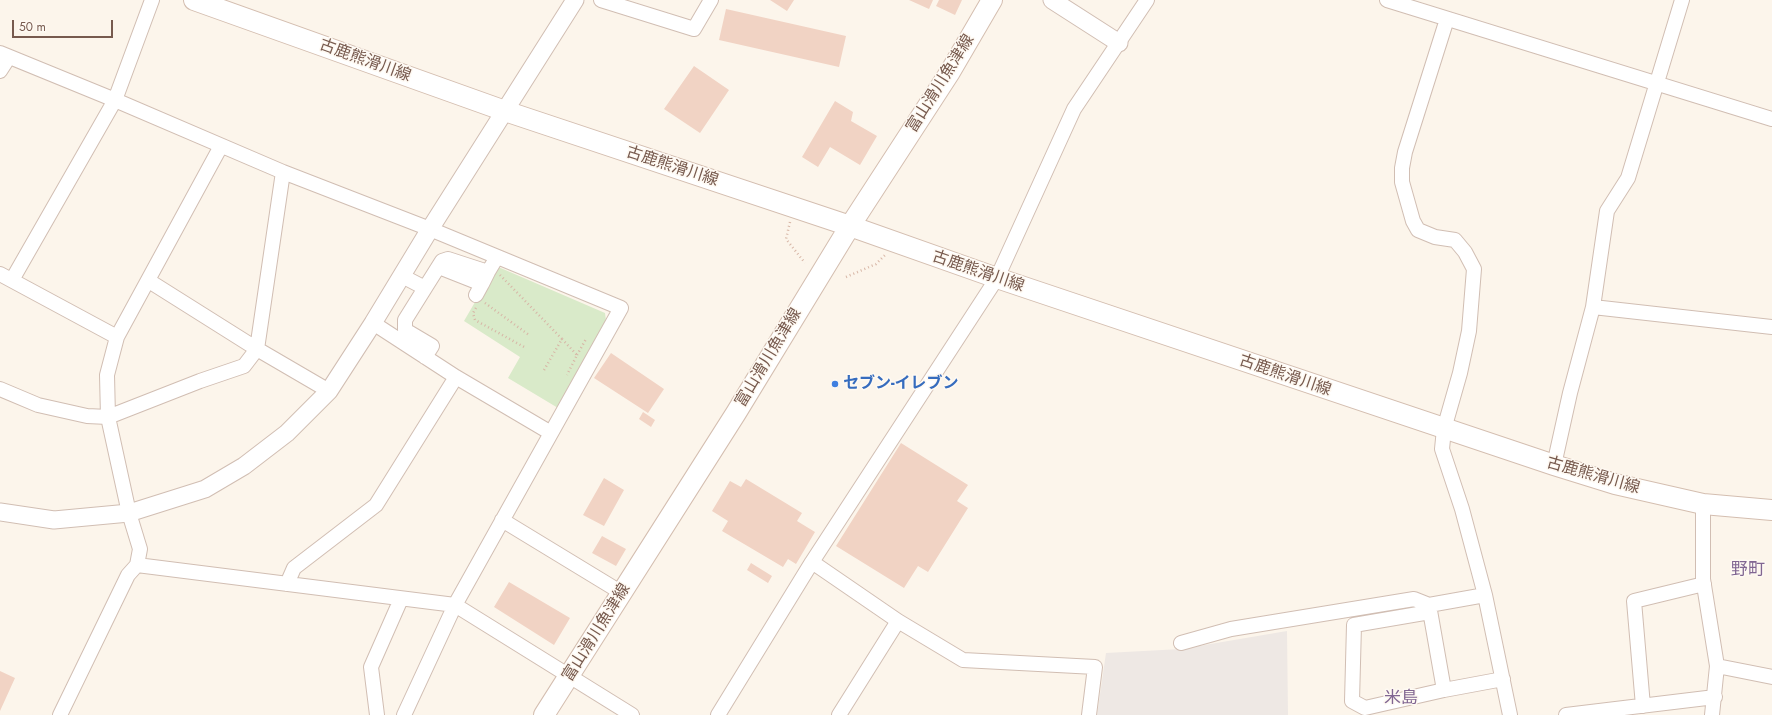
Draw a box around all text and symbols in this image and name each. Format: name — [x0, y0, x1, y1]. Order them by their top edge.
scale bar — [14, 12, 115, 38]
text: 50 m — [19, 18, 46, 36]
street label: 富山滑川魚津線 — [903, 31, 979, 137]
street label: 古鹿熊滑川線 — [317, 36, 413, 86]
street label: 古鹿熊滑川線 — [623, 143, 721, 191]
street label: 古鹿熊滑川線 — [929, 247, 1027, 297]
street label: 富山滑川魚津線 — [732, 305, 806, 411]
street label: 古鹿熊滑川線 — [1236, 351, 1334, 401]
place label: セブン-イレブン — [843, 374, 959, 394]
marker: セブン-イレブン — [830, 379, 840, 389]
street label: 古鹿熊滑川線 — [1544, 454, 1642, 498]
district label: 野町 — [1731, 561, 1765, 581]
street label: 富山滑川魚津線 — [559, 580, 635, 686]
district label: 米島 — [1384, 689, 1418, 709]

